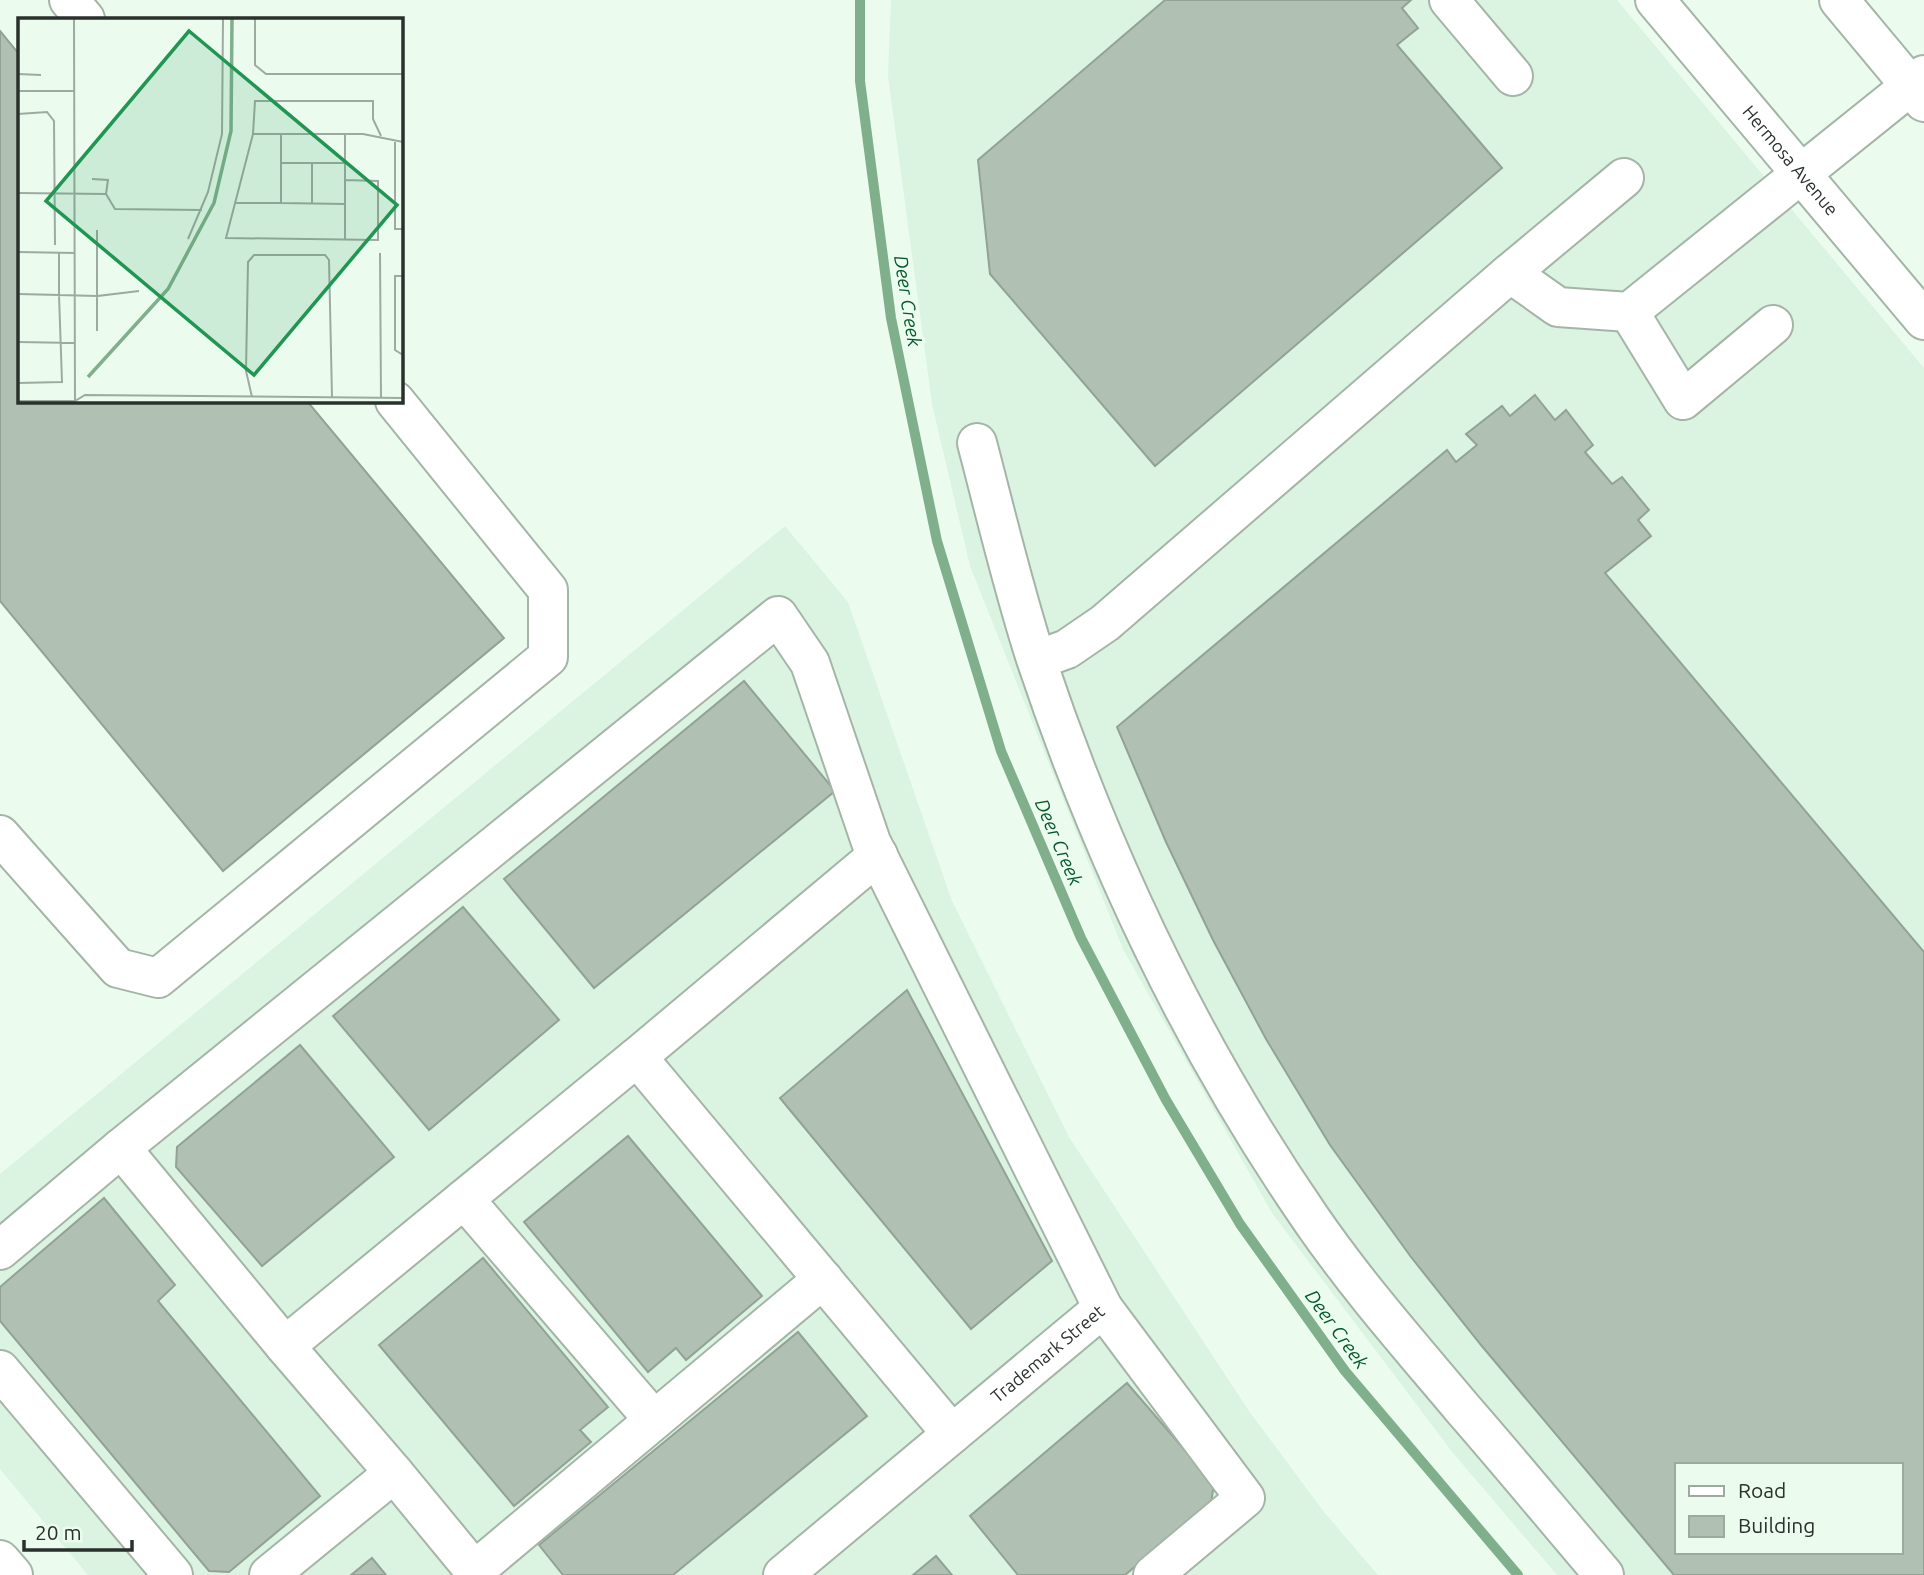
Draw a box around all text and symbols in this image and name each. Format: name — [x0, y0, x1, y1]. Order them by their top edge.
inset map — [18, 18, 402, 402]
street label: Hermosa Avenue — [1739, 101, 1843, 219]
water label: Deer Creek — [890, 254, 926, 348]
water label: Deer Creek — [1031, 795, 1087, 889]
water label: Deer Creek — [1301, 1285, 1373, 1373]
street label: Trademark Street — [987, 1300, 1108, 1406]
legend — [1675, 1463, 1903, 1554]
text: Road — [1738, 1478, 1786, 1502]
scale bar — [24, 1508, 133, 1552]
text: Building — [1738, 1513, 1815, 1537]
text: 20 m — [35, 1520, 82, 1544]

